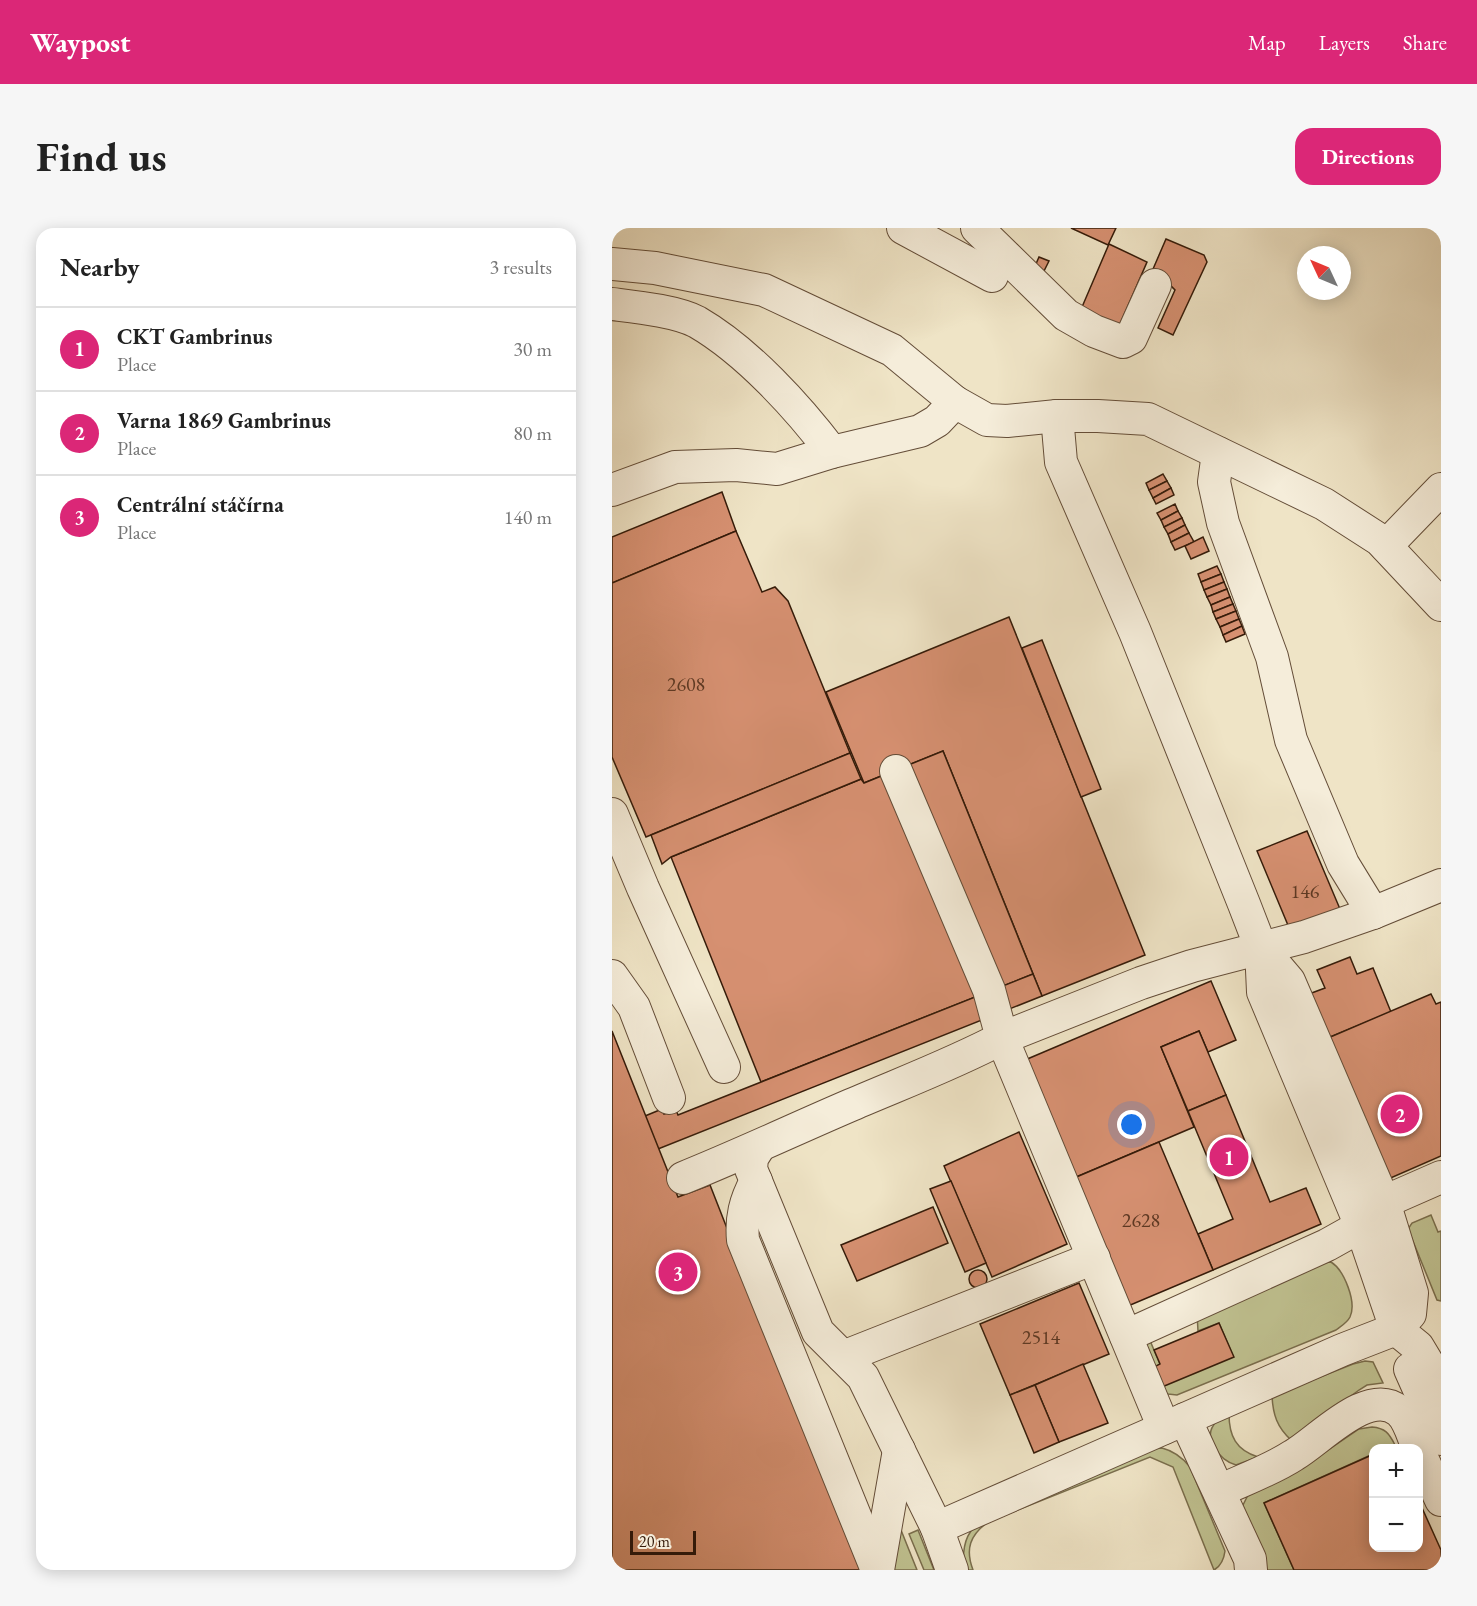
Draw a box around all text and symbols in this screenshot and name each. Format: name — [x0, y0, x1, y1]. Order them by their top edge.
text: Waypost — [30, 24, 131, 60]
text: Map — [1248, 29, 1286, 56]
text: Layers — [1319, 29, 1370, 56]
text: Share — [1403, 29, 1447, 56]
button: Directions — [1295, 128, 1441, 185]
text: Find us — [36, 129, 167, 184]
north arrow — [1297, 246, 1351, 300]
text: Nearby — [60, 250, 140, 284]
text: 3 results — [489, 254, 552, 280]
text: CKT Gambrinus — [117, 322, 272, 351]
text: 1 — [74, 336, 85, 362]
text: 30 m — [513, 336, 552, 362]
text: Place — [117, 351, 156, 377]
text: Varna 1869 Gambrinus — [117, 406, 331, 435]
text: 2 — [74, 420, 85, 446]
text: 80 m — [513, 420, 552, 446]
text: Place — [117, 435, 156, 461]
text: Centrální stáčírna — [117, 490, 284, 519]
text: 3 — [74, 504, 85, 530]
text: 140 m — [504, 504, 552, 530]
text: Place — [117, 519, 156, 545]
house number: 2608 — [667, 671, 705, 697]
house number: 146 — [1291, 878, 1320, 904]
pin: 2 — [1380, 1092, 1420, 1136]
your location — [1117, 1110, 1146, 1139]
pin: 1 — [1210, 1134, 1248, 1180]
house number: 2628 — [1122, 1207, 1160, 1233]
pin: 3 — [658, 1250, 698, 1294]
house number: 2514 — [1022, 1324, 1061, 1350]
map controls — [1369, 1444, 1423, 1552]
button: + — [1369, 1444, 1423, 1498]
button: − — [1369, 1498, 1423, 1552]
scale bar — [630, 1528, 696, 1556]
text: 20 m — [639, 1531, 670, 1552]

